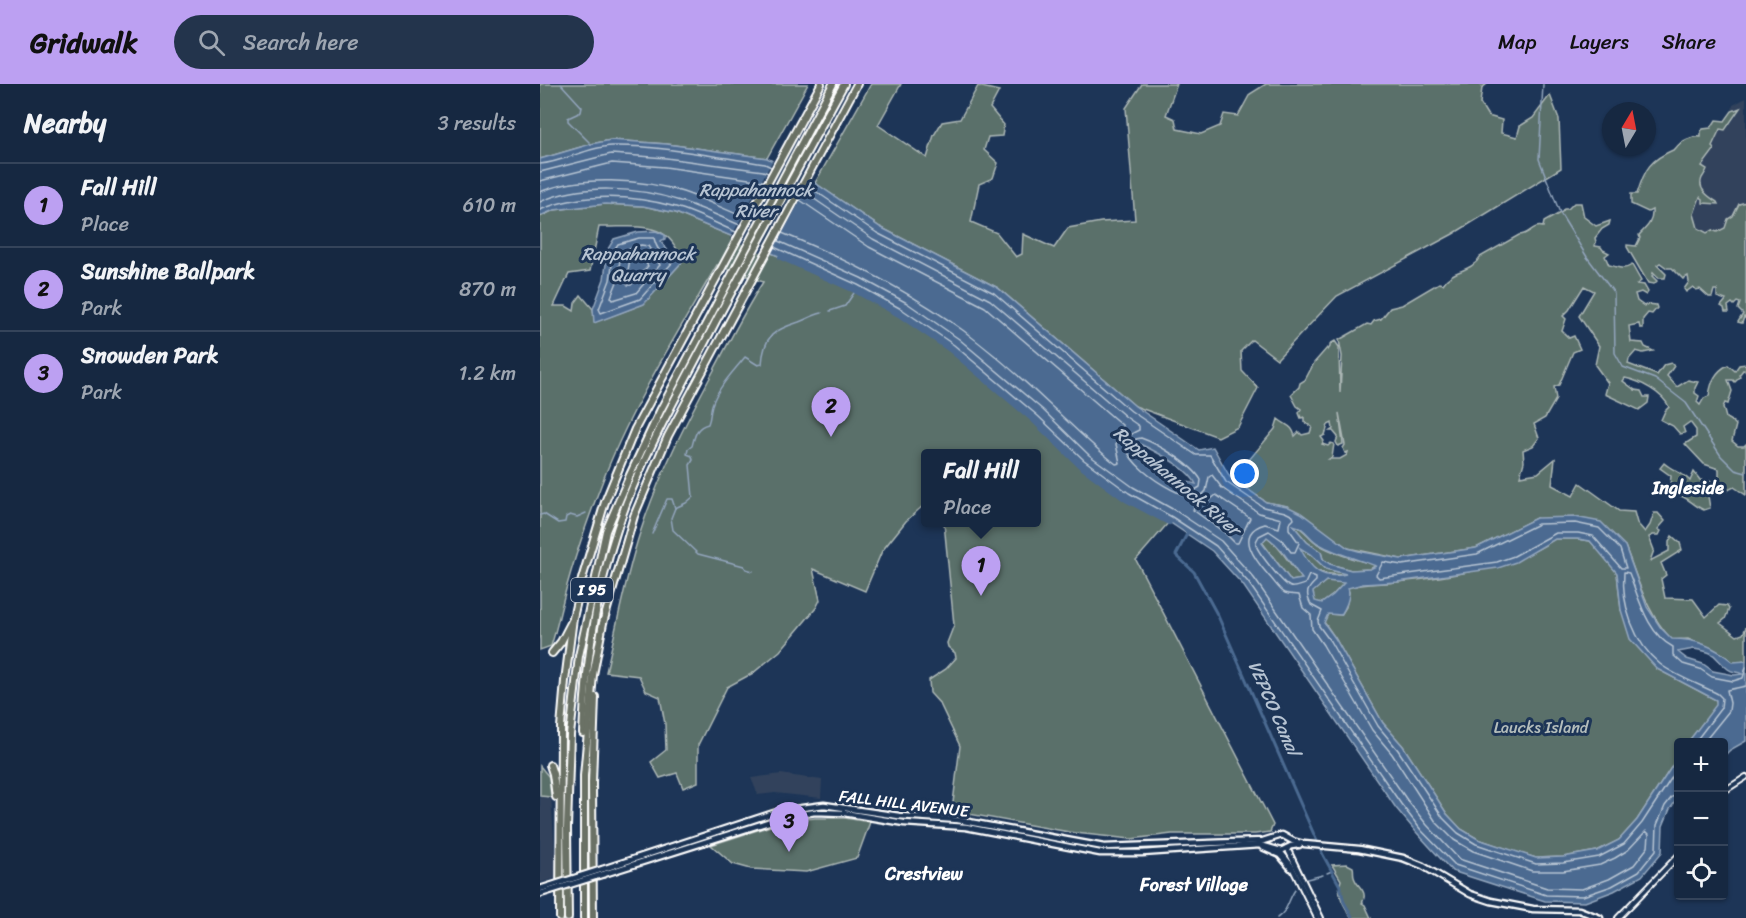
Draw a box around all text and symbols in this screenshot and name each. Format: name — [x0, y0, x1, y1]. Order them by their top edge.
search box — [174, 15, 594, 69]
text: Gridwalk — [30, 18, 138, 67]
text: Search here — [243, 23, 359, 62]
text: Map — [1498, 23, 1537, 61]
text: Layers — [1570, 23, 1629, 61]
text: Share — [1662, 23, 1716, 61]
icon: search — [195, 26, 228, 59]
text: Nearby — [24, 100, 106, 146]
north arrow — [1602, 102, 1656, 156]
text: 3 results — [438, 106, 516, 141]
text: Fall Hill — [81, 168, 156, 207]
water label: Rappahannock River — [699, 174, 815, 227]
text: 1 — [39, 188, 48, 223]
text: 610 m — [463, 188, 516, 223]
text: Place — [81, 207, 129, 242]
water label: Rappahannock Quarry — [581, 238, 697, 291]
text: Sunshine Ballpark — [81, 252, 255, 291]
text: 2 — [38, 272, 49, 307]
text: 870 m — [459, 272, 516, 307]
text: Park — [81, 291, 122, 326]
text: Snowden Park — [81, 336, 219, 375]
text: 3 — [38, 356, 49, 391]
text: 1.2 km — [459, 356, 516, 391]
text: Park — [81, 375, 122, 410]
pin: 2 — [812, 388, 850, 437]
water label: Rappahannock River — [1106, 418, 1251, 547]
popup — [921, 449, 1041, 527]
text: Fall Hill — [943, 451, 1019, 490]
your location — [1230, 459, 1259, 488]
district label: Ingleside — [1651, 472, 1724, 504]
text: Place — [943, 490, 991, 525]
pin: 1 — [962, 546, 1000, 596]
road number: I 95 — [571, 578, 613, 602]
water label: VEPCO Canal — [1239, 655, 1311, 764]
park label: Laucks Island — [1494, 713, 1590, 742]
map controls — [1674, 738, 1728, 900]
button: + — [1674, 738, 1728, 792]
street label: FALL HILL AVENUE — [837, 781, 971, 826]
button: − — [1674, 792, 1728, 846]
pin: 3 — [770, 802, 808, 852]
button: locate — [1674, 846, 1728, 900]
district label: Crestview — [884, 858, 963, 890]
district label: Forest Village — [1139, 869, 1249, 901]

